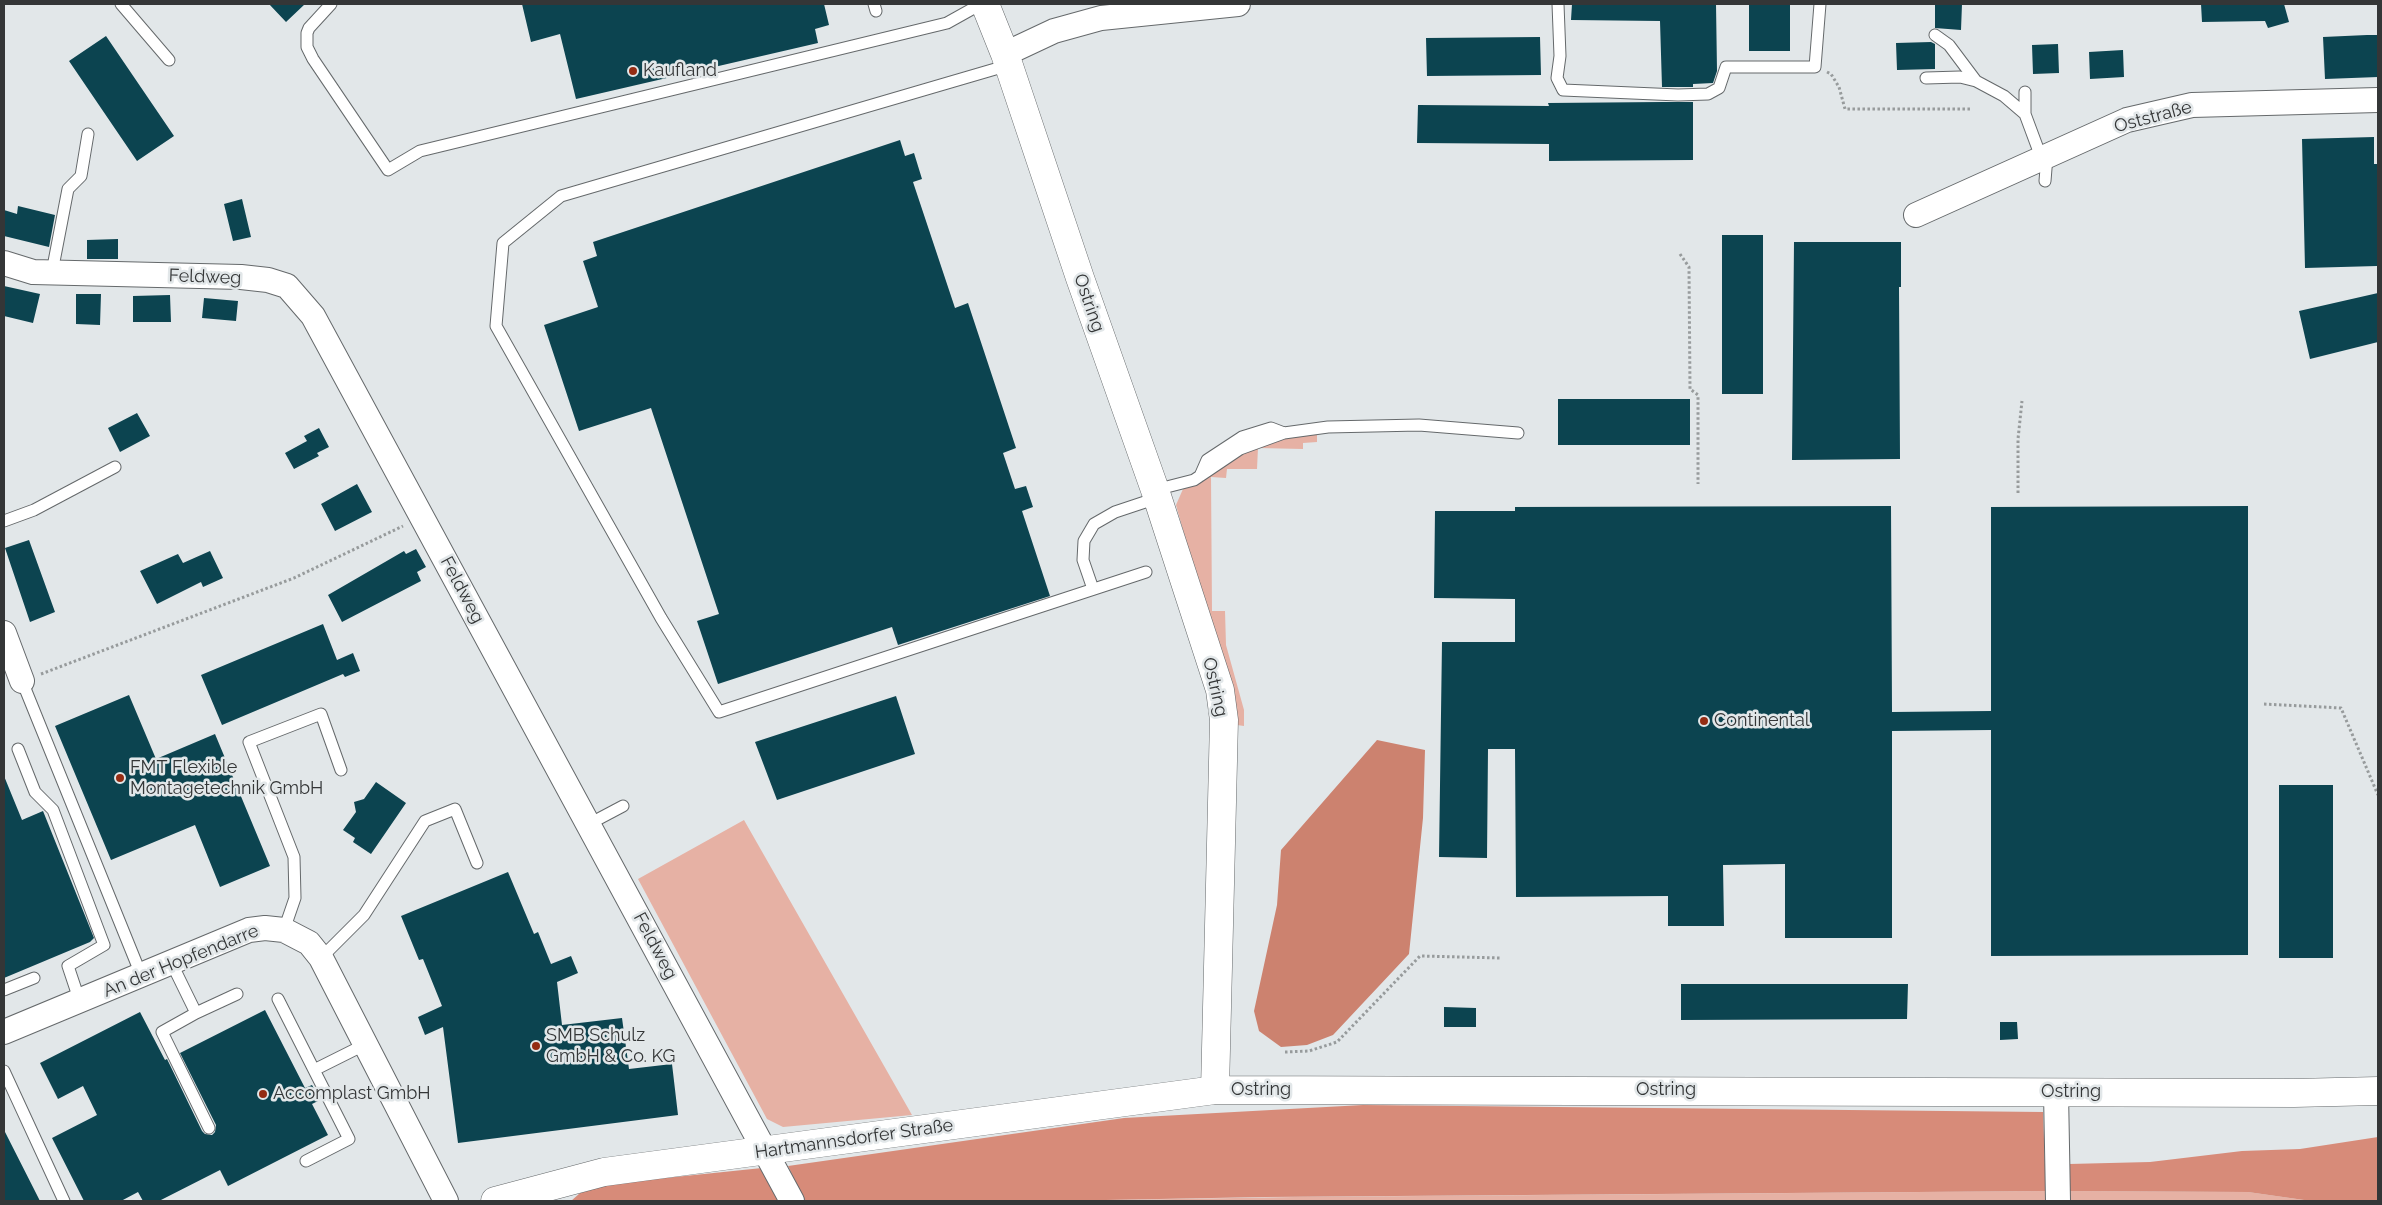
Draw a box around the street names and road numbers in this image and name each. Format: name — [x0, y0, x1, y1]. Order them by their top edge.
street label: Oststraße — [2112, 96, 2194, 138]
street label: Feldweg — [168, 265, 242, 289]
street label: Ostring — [1069, 271, 1109, 335]
street label: Feldweg — [435, 553, 489, 627]
street label: Ostring — [1198, 655, 1232, 719]
street label: Feldweg — [628, 909, 682, 983]
street label: An der Hopfendarre — [100, 920, 262, 1002]
street label: Ostring — [1231, 1079, 1291, 1101]
street label: Ostring — [1636, 1079, 1696, 1101]
street label: Ostring — [2041, 1081, 2101, 1103]
street label: Hartmannsdorfer Straße — [753, 1114, 955, 1164]

